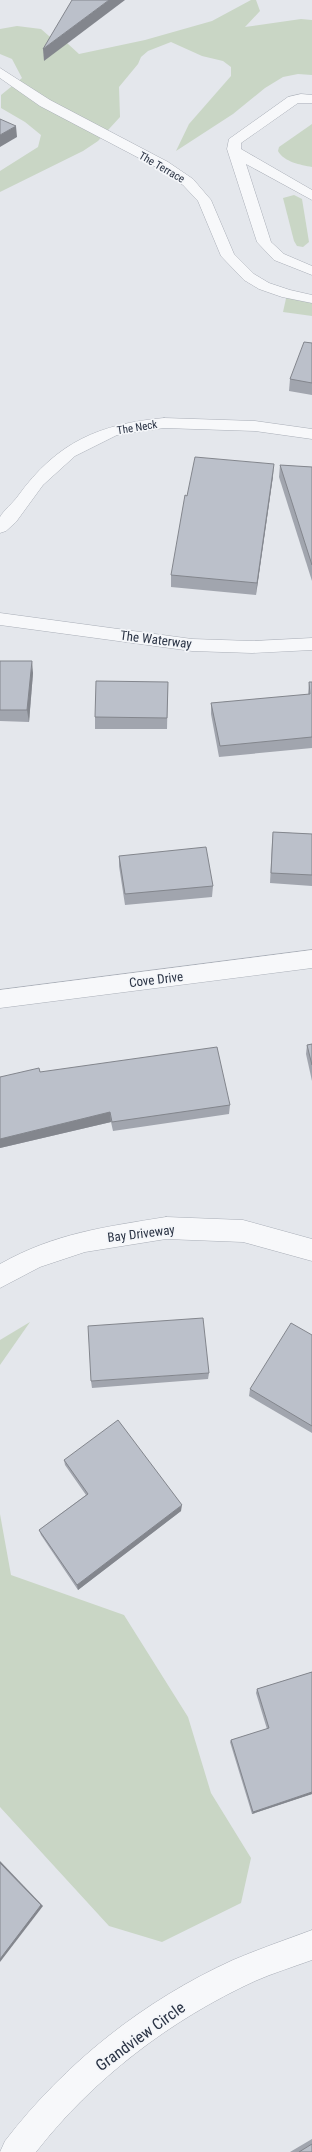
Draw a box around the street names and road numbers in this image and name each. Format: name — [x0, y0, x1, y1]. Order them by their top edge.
street label: The Terrace — [136, 149, 187, 186]
street label: The Neck — [116, 418, 158, 437]
street label: The Waterway — [119, 628, 193, 651]
street label: Cove Drive — [128, 969, 184, 990]
street label: Bay Driveway — [107, 1222, 176, 1245]
street label: Grandview Circle — [92, 1998, 189, 2075]

